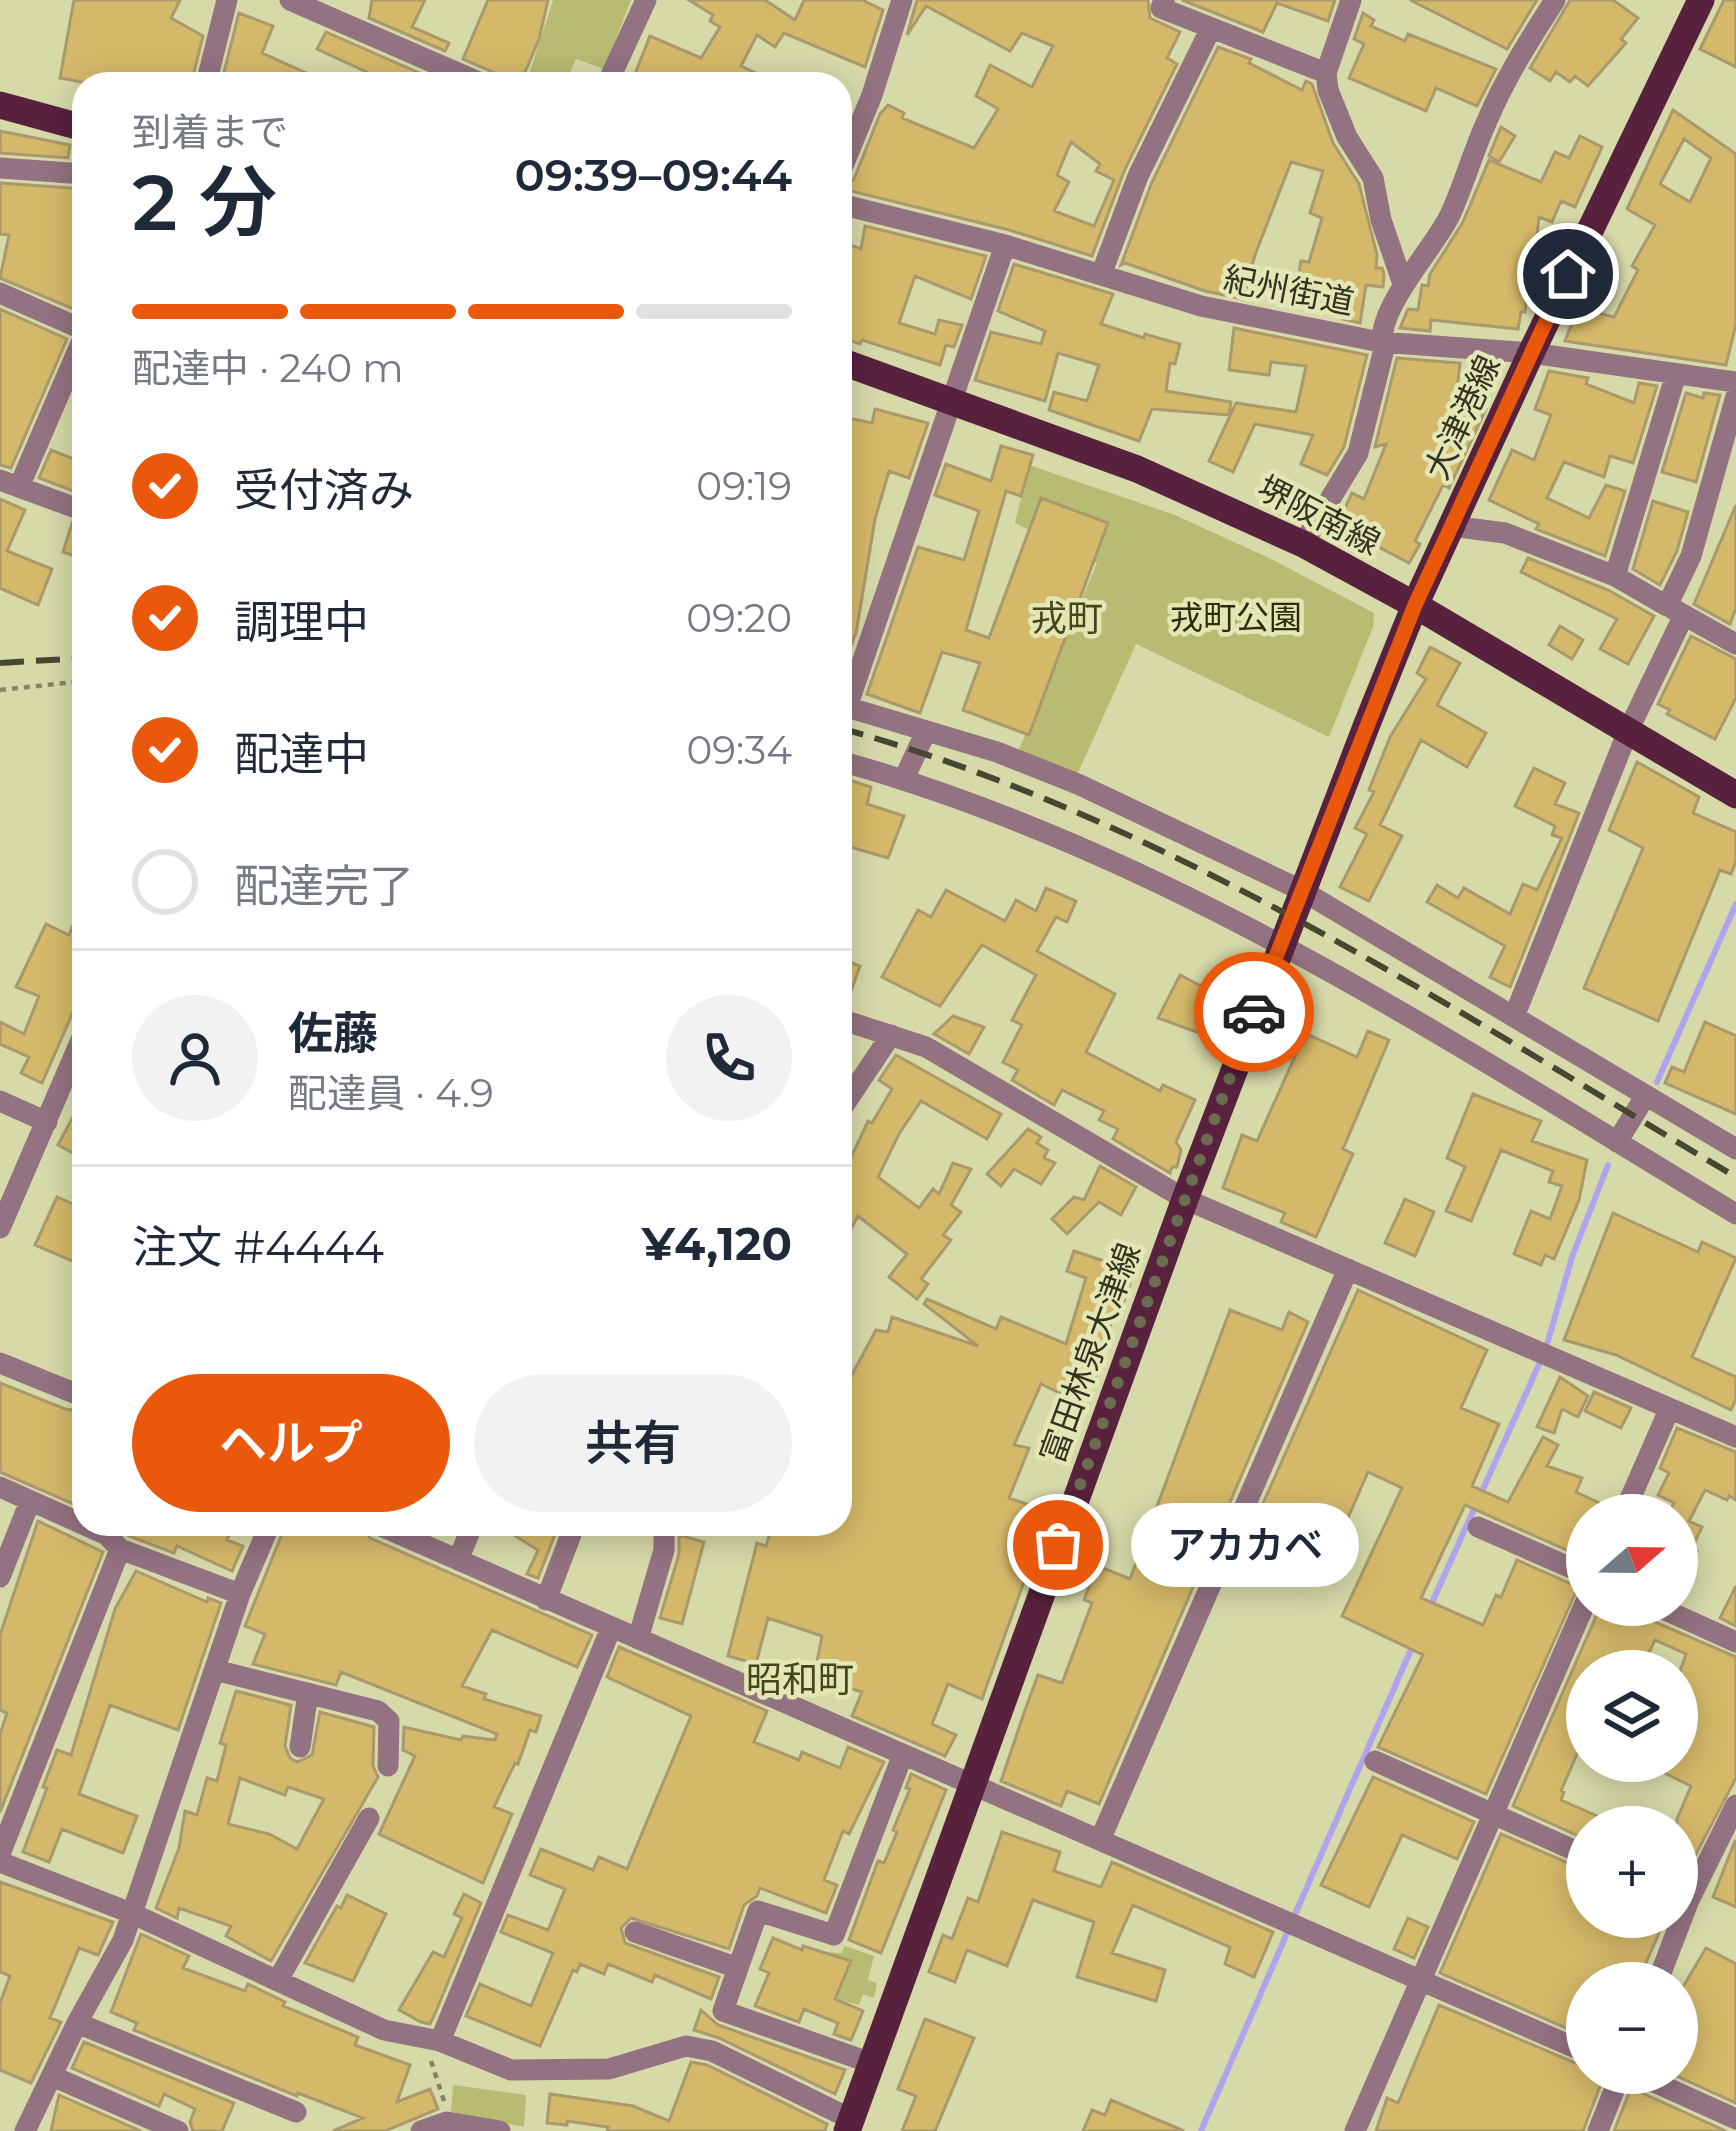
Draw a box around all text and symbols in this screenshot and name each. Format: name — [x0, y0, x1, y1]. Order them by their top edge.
text: 到着まで — [132, 108, 288, 156]
text: 09:39–09:44 — [515, 147, 792, 202]
text: 2 分 — [132, 154, 277, 250]
pin — [1517, 223, 1619, 325]
icon: home — [1535, 241, 1601, 307]
street label: 紀州街道 — [1220, 258, 1358, 322]
text: 配達中 · 240 m — [132, 344, 404, 392]
street label: 大津港線 — [1416, 349, 1508, 485]
icon: check — [132, 453, 198, 519]
text: 受付済み — [234, 462, 414, 517]
text: 09:19 — [696, 462, 792, 510]
street label: 堺阪南線 — [1251, 467, 1387, 563]
icon: check — [132, 585, 198, 651]
text: 調理中 — [234, 594, 369, 649]
text: 09:20 — [686, 594, 792, 642]
district label: 戎町 — [1031, 596, 1103, 640]
park label: 戎町公園 — [1170, 597, 1302, 637]
icon: check — [132, 717, 198, 783]
text: 配達中 — [234, 726, 369, 781]
text: 09:34 — [686, 726, 792, 774]
text: 配達完了 — [234, 858, 414, 913]
courier — [1194, 952, 1314, 1072]
icon: car — [1221, 979, 1287, 1045]
button: person — [132, 995, 258, 1121]
button: phone — [666, 995, 792, 1121]
text: 佐藤 — [288, 1005, 378, 1060]
text: 配達員 · 4.9 — [288, 1069, 494, 1117]
text: ¥4,120 — [642, 1216, 792, 1271]
text: 注文 #4444 — [132, 1219, 384, 1274]
street label: 富田林泉大津線 — [1032, 1238, 1148, 1468]
button: ヘルプ — [132, 1374, 450, 1512]
button: 共有 — [474, 1374, 792, 1512]
pin — [1007, 1494, 1109, 1596]
north arrow — [1566, 1494, 1698, 1626]
map controls — [1566, 1494, 1698, 2094]
callout: アカカベ — [1130, 1503, 1358, 1587]
icon: bag — [1025, 1512, 1091, 1578]
text: アカカベ — [1167, 1521, 1323, 1569]
button: layers — [1566, 1650, 1698, 1782]
district label: 昭和町 — [746, 1657, 854, 1701]
button: + — [1566, 1806, 1698, 1938]
button: − — [1566, 1962, 1698, 2094]

